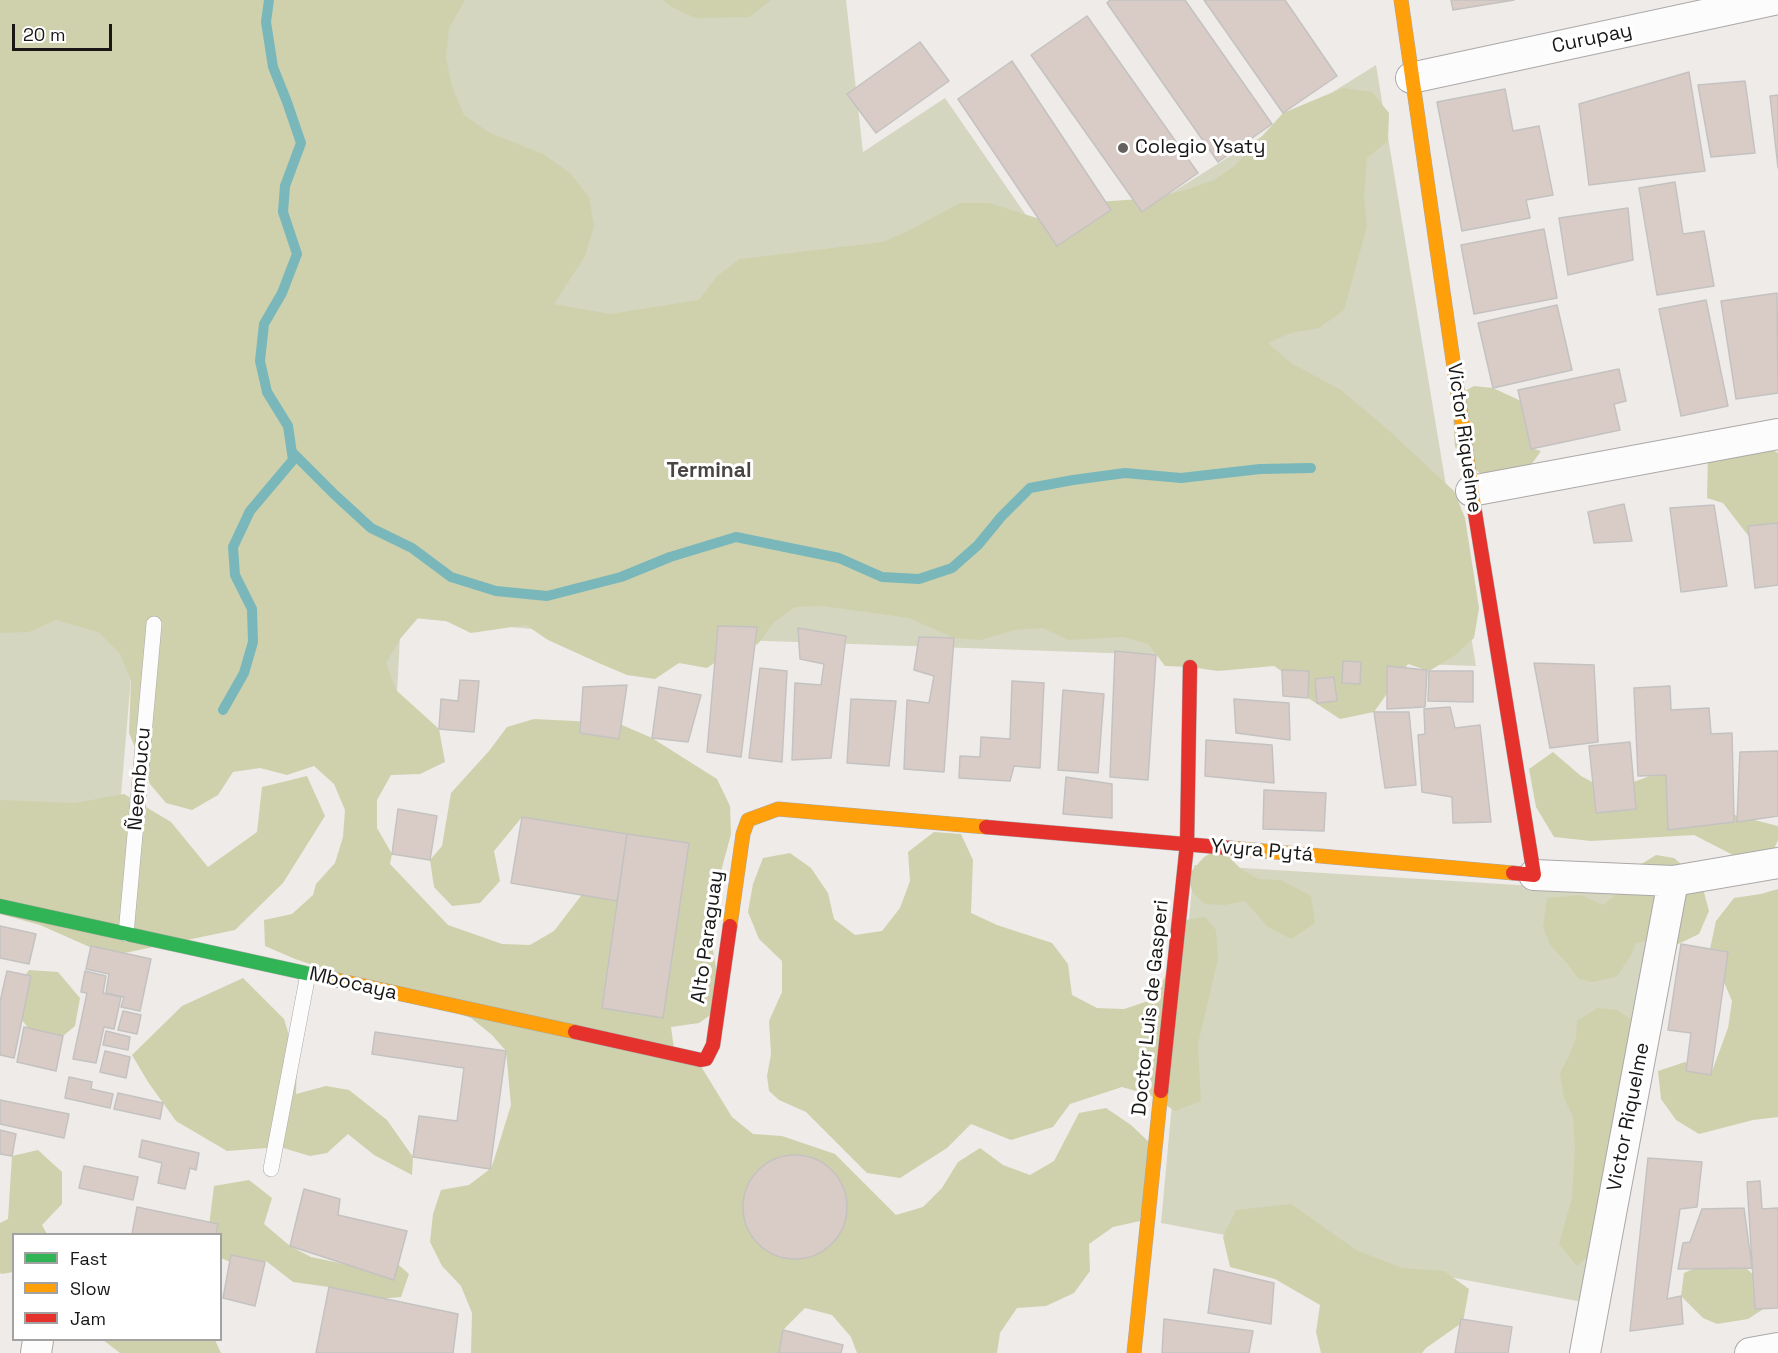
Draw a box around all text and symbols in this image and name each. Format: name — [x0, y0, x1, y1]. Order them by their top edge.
scale bar — [15, 12, 116, 50]
street label: Curupay — [1550, 19, 1634, 59]
text: 20 m — [23, 23, 66, 46]
place label: Colegio Ysaty — [1135, 136, 1266, 160]
marker: Colegio Ysaty — [1116, 141, 1130, 155]
street label: Victor Riquelme — [1442, 361, 1486, 515]
district label: Terminal — [667, 458, 751, 484]
street label: Ñeembucu — [124, 726, 156, 832]
street label: Yvyra Pytá — [1210, 835, 1314, 867]
street label: Alto Paraguay — [687, 869, 729, 1005]
street label: Doctor Luis de Gasperi — [1128, 899, 1174, 1117]
street label: Mbocaya — [307, 962, 399, 1006]
street label: Victor Riquelme — [1603, 1041, 1655, 1193]
legend — [12, 1233, 222, 1341]
text: Fast — [70, 1247, 107, 1270]
text: Slow — [70, 1277, 111, 1300]
text: Jam — [70, 1307, 106, 1330]

